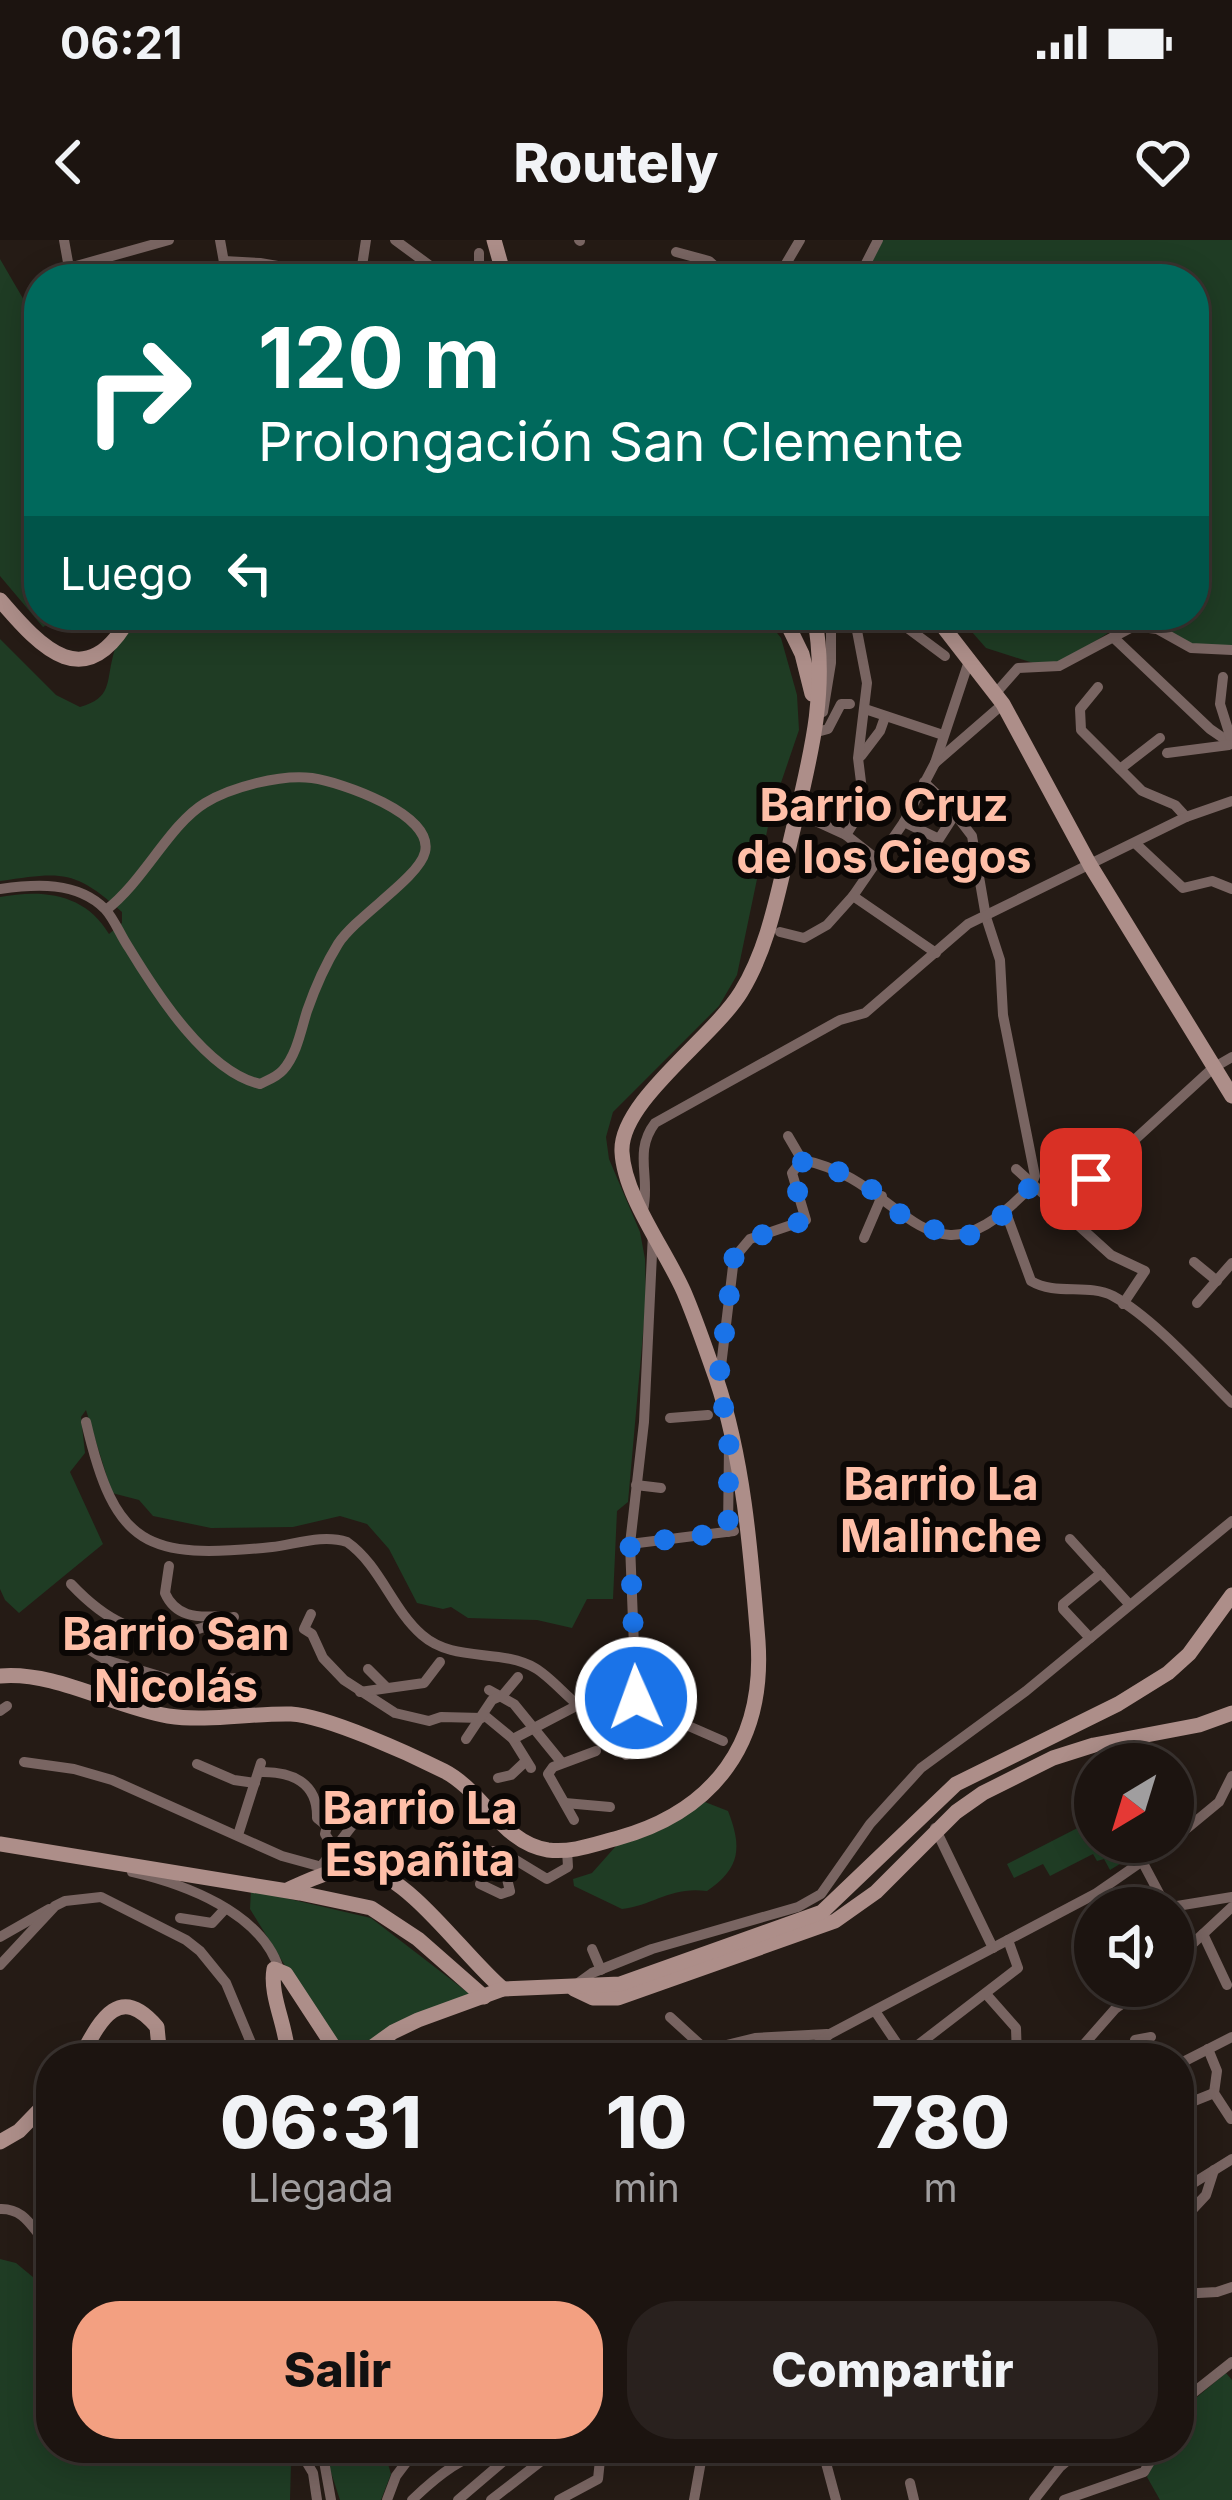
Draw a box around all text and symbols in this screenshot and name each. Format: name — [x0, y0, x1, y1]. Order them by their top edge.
text: 06:21 — [60, 15, 182, 70]
icon: back — [36, 129, 102, 195]
icon: heart — [1130, 129, 1196, 195]
text: Routely — [514, 130, 718, 195]
text: 120 m — [258, 307, 500, 408]
icon: right — [60, 312, 216, 468]
text: Prolongación San Clemente — [258, 409, 964, 474]
icon: left — [217, 540, 283, 606]
text: Luego — [60, 546, 193, 601]
district label: Barrio Cruz de los Ciegos — [736, 777, 1032, 884]
pin — [1040, 1128, 1142, 1230]
icon: arrive — [1058, 1146, 1124, 1212]
district label: Barrio La Malinche — [840, 1456, 1042, 1563]
district label: Barrio San Nicolás — [62, 1606, 290, 1713]
position arrow — [573, 1635, 699, 1761]
north arrow — [1074, 1743, 1194, 1863]
map controls — [1074, 1743, 1194, 2007]
district label: Barrio La Españita — [322, 1780, 518, 1887]
button: sound — [1074, 1887, 1194, 2007]
text: 06:31 — [220, 2078, 422, 2165]
text: 10 — [606, 2078, 687, 2165]
text: 780 — [871, 2078, 1010, 2165]
text: Llegada — [248, 2164, 394, 2211]
text: min — [613, 2164, 680, 2211]
text: m — [924, 2164, 958, 2211]
button: Salir — [72, 2301, 603, 2439]
button: Compartir — [627, 2301, 1158, 2439]

